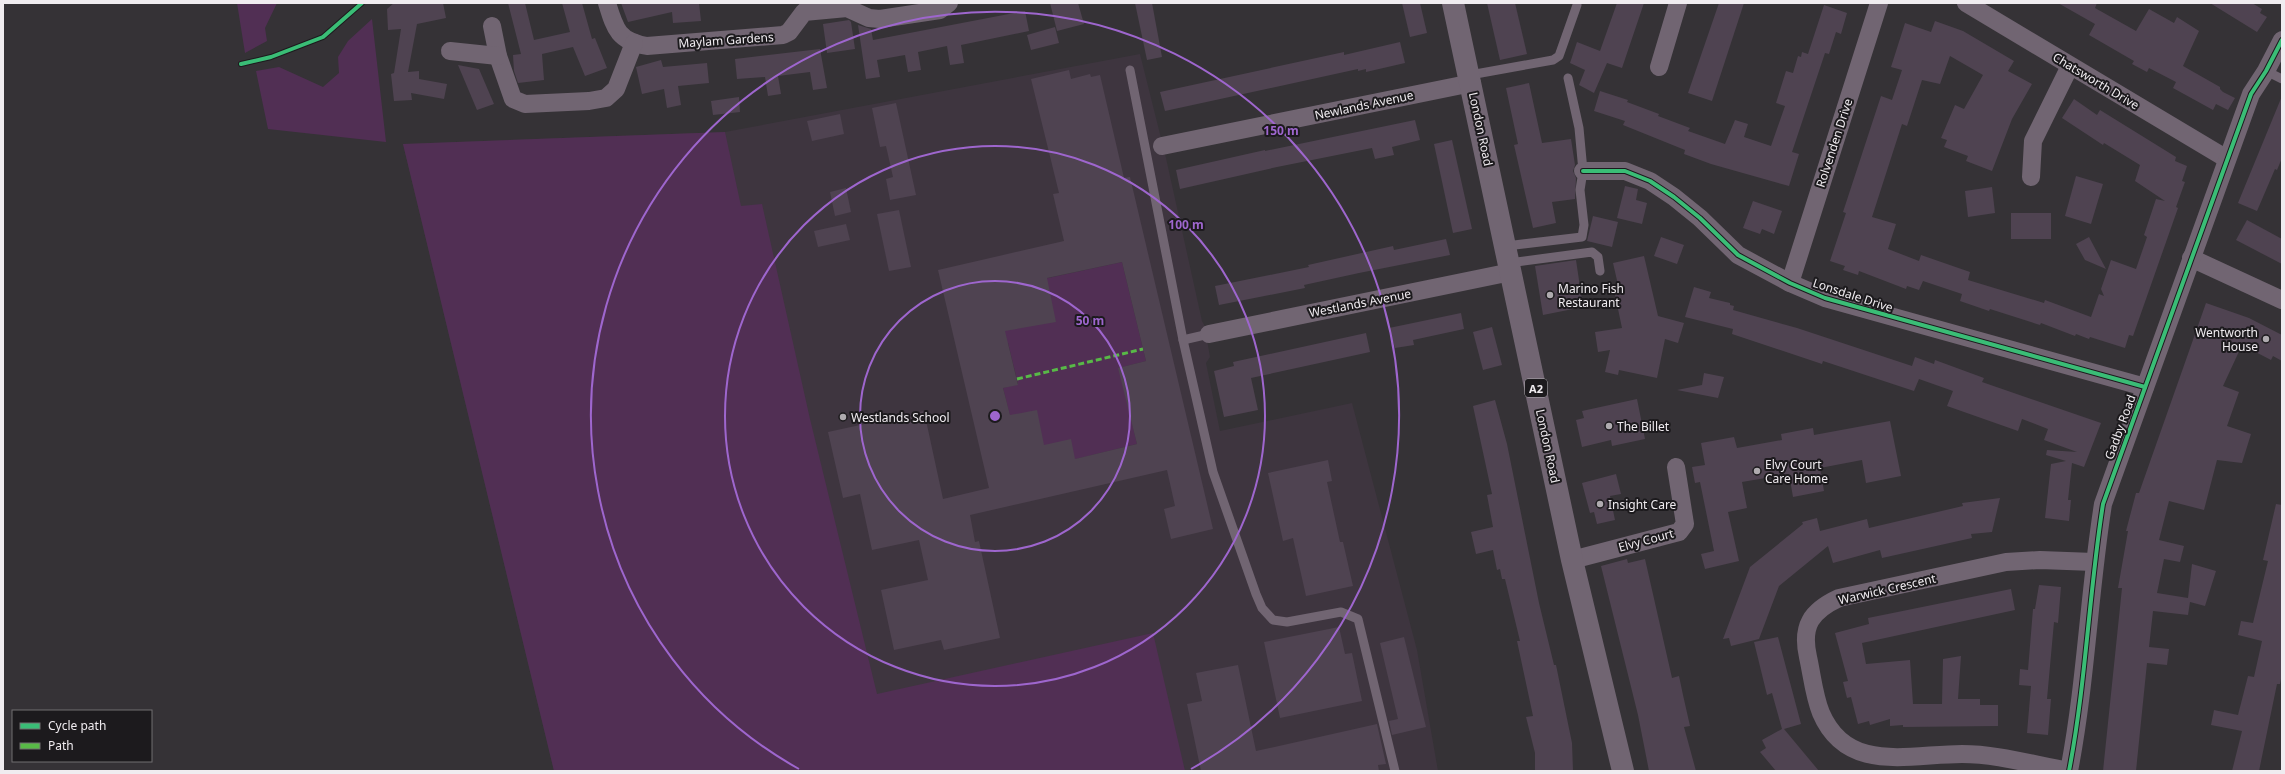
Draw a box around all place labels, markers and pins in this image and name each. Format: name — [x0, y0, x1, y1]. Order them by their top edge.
place label: Marino Fish Restaurant — [1558, 280, 1624, 311]
marker: Marino Fish Restaurant — [1545, 290, 1555, 300]
place label: Wentworth House — [2195, 324, 2258, 355]
marker: Wentworth House — [2261, 334, 2271, 344]
place label: Westlands School — [851, 409, 950, 426]
centre of rings — [988, 409, 1002, 423]
marker: Westlands School — [838, 412, 848, 422]
place label: The Billet — [1617, 418, 1670, 435]
marker: The Billet — [1604, 421, 1614, 431]
place label: Elvy Court Care Home — [1765, 456, 1828, 487]
marker: Elvy Court Care Home — [1752, 466, 1762, 476]
place label: Insight Care — [1608, 496, 1677, 513]
marker: Insight Care — [1595, 499, 1605, 509]

